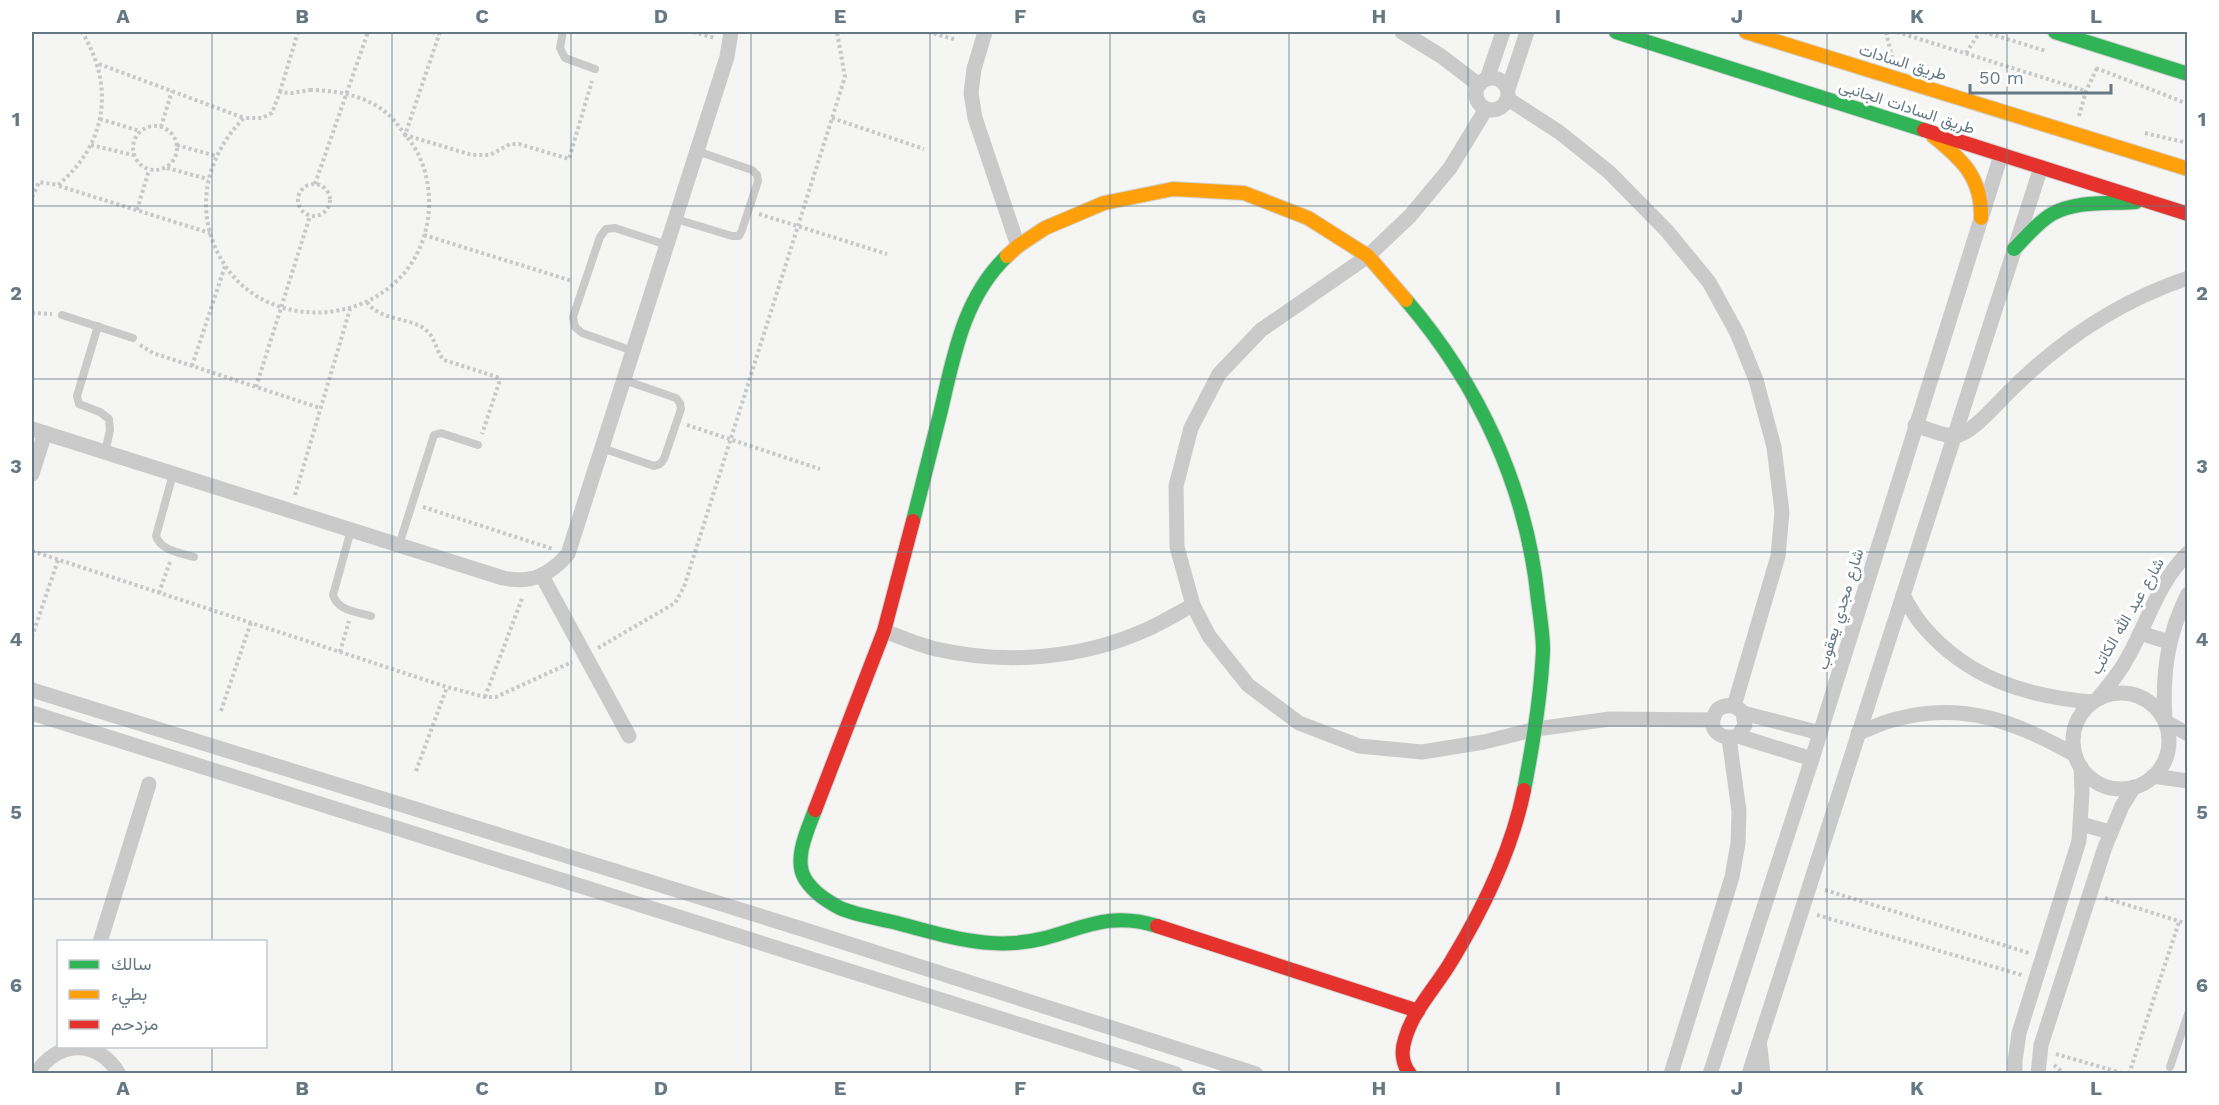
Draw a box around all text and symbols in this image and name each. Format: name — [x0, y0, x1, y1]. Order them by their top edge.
text: A — [116, 4, 130, 28]
text: B — [295, 4, 309, 28]
text: C — [475, 4, 489, 28]
text: D — [654, 4, 668, 28]
text: E — [834, 4, 846, 28]
text: F — [1014, 4, 1026, 28]
text: G — [1192, 4, 1206, 28]
text: H — [1372, 4, 1386, 28]
text: I — [1555, 4, 1561, 28]
text: J — [1731, 4, 1743, 28]
text: K — [1910, 4, 1924, 28]
text: L — [2090, 4, 2102, 28]
street label: طريق السادات — [1857, 40, 1949, 85]
scale bar — [1970, 57, 2111, 95]
text: 50 m — [1979, 67, 2024, 88]
street label: طريق السادات الجانبى — [1836, 76, 1977, 139]
text: 1 — [12, 107, 20, 131]
text: 1 — [2198, 107, 2206, 131]
text: 2 — [10, 281, 22, 305]
text: 2 — [2196, 281, 2208, 305]
text: 3 — [10, 454, 22, 478]
text: 3 — [2196, 454, 2208, 478]
street label: شارع مجدي يعقوب — [1813, 546, 1871, 673]
street label: شارع عبد الله الكاتب — [2086, 554, 2170, 679]
text: 4 — [10, 627, 23, 651]
text: 4 — [2196, 627, 2209, 651]
text: 5 — [10, 800, 22, 824]
text: 5 — [2196, 800, 2208, 824]
legend — [57, 940, 267, 1048]
text: سالك — [111, 953, 151, 974]
text: 6 — [10, 973, 22, 997]
text: 6 — [2196, 973, 2208, 997]
text: بطيء — [111, 983, 147, 1009]
text: مزدحم — [111, 1013, 158, 1036]
text: A — [116, 1076, 130, 1100]
text: B — [295, 1076, 309, 1100]
text: C — [475, 1076, 489, 1100]
text: D — [654, 1076, 668, 1100]
text: E — [834, 1076, 846, 1100]
text: F — [1014, 1076, 1026, 1100]
text: G — [1192, 1076, 1206, 1100]
text: H — [1372, 1076, 1386, 1100]
text: I — [1555, 1076, 1561, 1100]
text: J — [1731, 1076, 1743, 1100]
text: K — [1910, 1076, 1924, 1100]
text: L — [2090, 1076, 2102, 1100]

